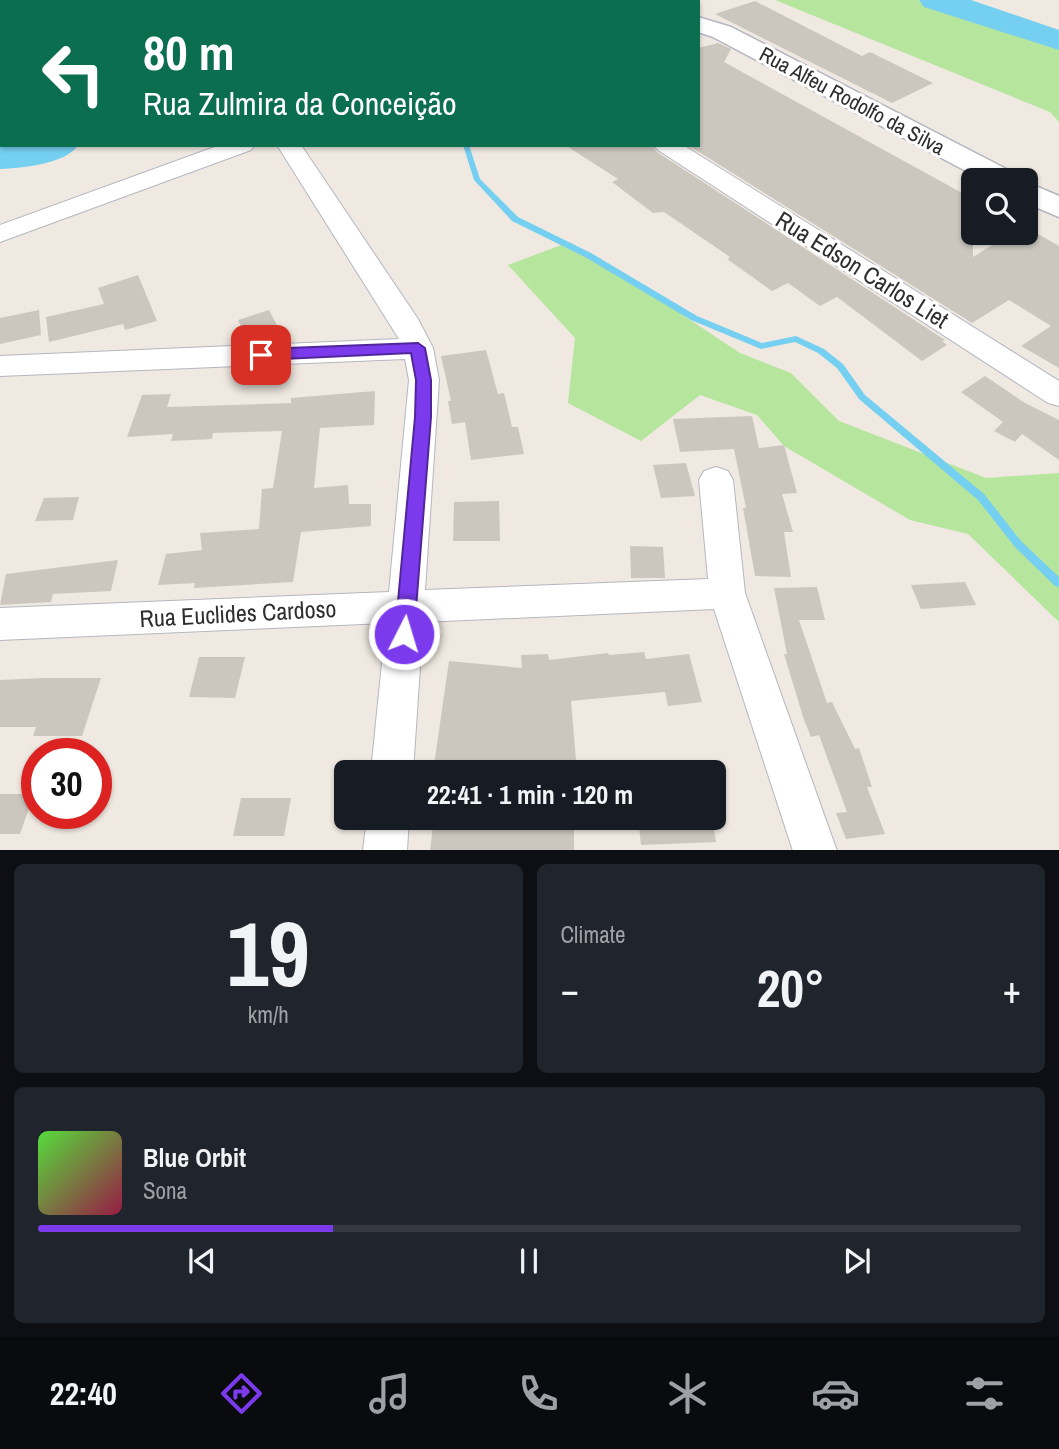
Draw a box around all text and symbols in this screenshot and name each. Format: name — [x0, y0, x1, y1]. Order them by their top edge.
text: 80 m — [143, 19, 235, 85]
icon: left — [28, 28, 119, 119]
street label: Rua Alfeu Rodolfo da Silva — [755, 39, 950, 162]
text: Rua Zulmira da Conceição — [143, 82, 457, 125]
map controls — [961, 168, 1038, 245]
button: search — [961, 168, 1038, 245]
street label: Rua Edson Carlos Liet — [770, 203, 955, 335]
pin — [231, 325, 291, 385]
icon: arrive — [242, 336, 280, 374]
street label: Rua Euclides Cardoso — [139, 592, 337, 634]
position arrow — [367, 597, 441, 671]
speed limit sign: 30 — [21, 738, 112, 829]
text: 22:41 · 1 min · 120 m — [427, 777, 633, 812]
text: 19 — [227, 892, 310, 1014]
text: Climate — [561, 919, 625, 950]
text: 20° — [757, 953, 825, 1023]
text: − — [561, 964, 579, 1015]
text: + — [1003, 964, 1021, 1015]
text: km/h — [248, 999, 289, 1030]
text: Blue Orbit — [143, 1140, 246, 1175]
text: Sona — [143, 1175, 187, 1206]
icon: previous — [183, 1242, 221, 1280]
icon: pause — [510, 1242, 548, 1280]
icon: next — [838, 1242, 876, 1280]
icon: directions — [217, 1369, 266, 1418]
icon: music — [365, 1369, 414, 1418]
icon: phone — [514, 1369, 563, 1418]
icon: climate — [663, 1369, 712, 1418]
icon: car — [811, 1369, 860, 1418]
icon: filters — [960, 1369, 1009, 1418]
text: 22:40 — [50, 1372, 117, 1415]

